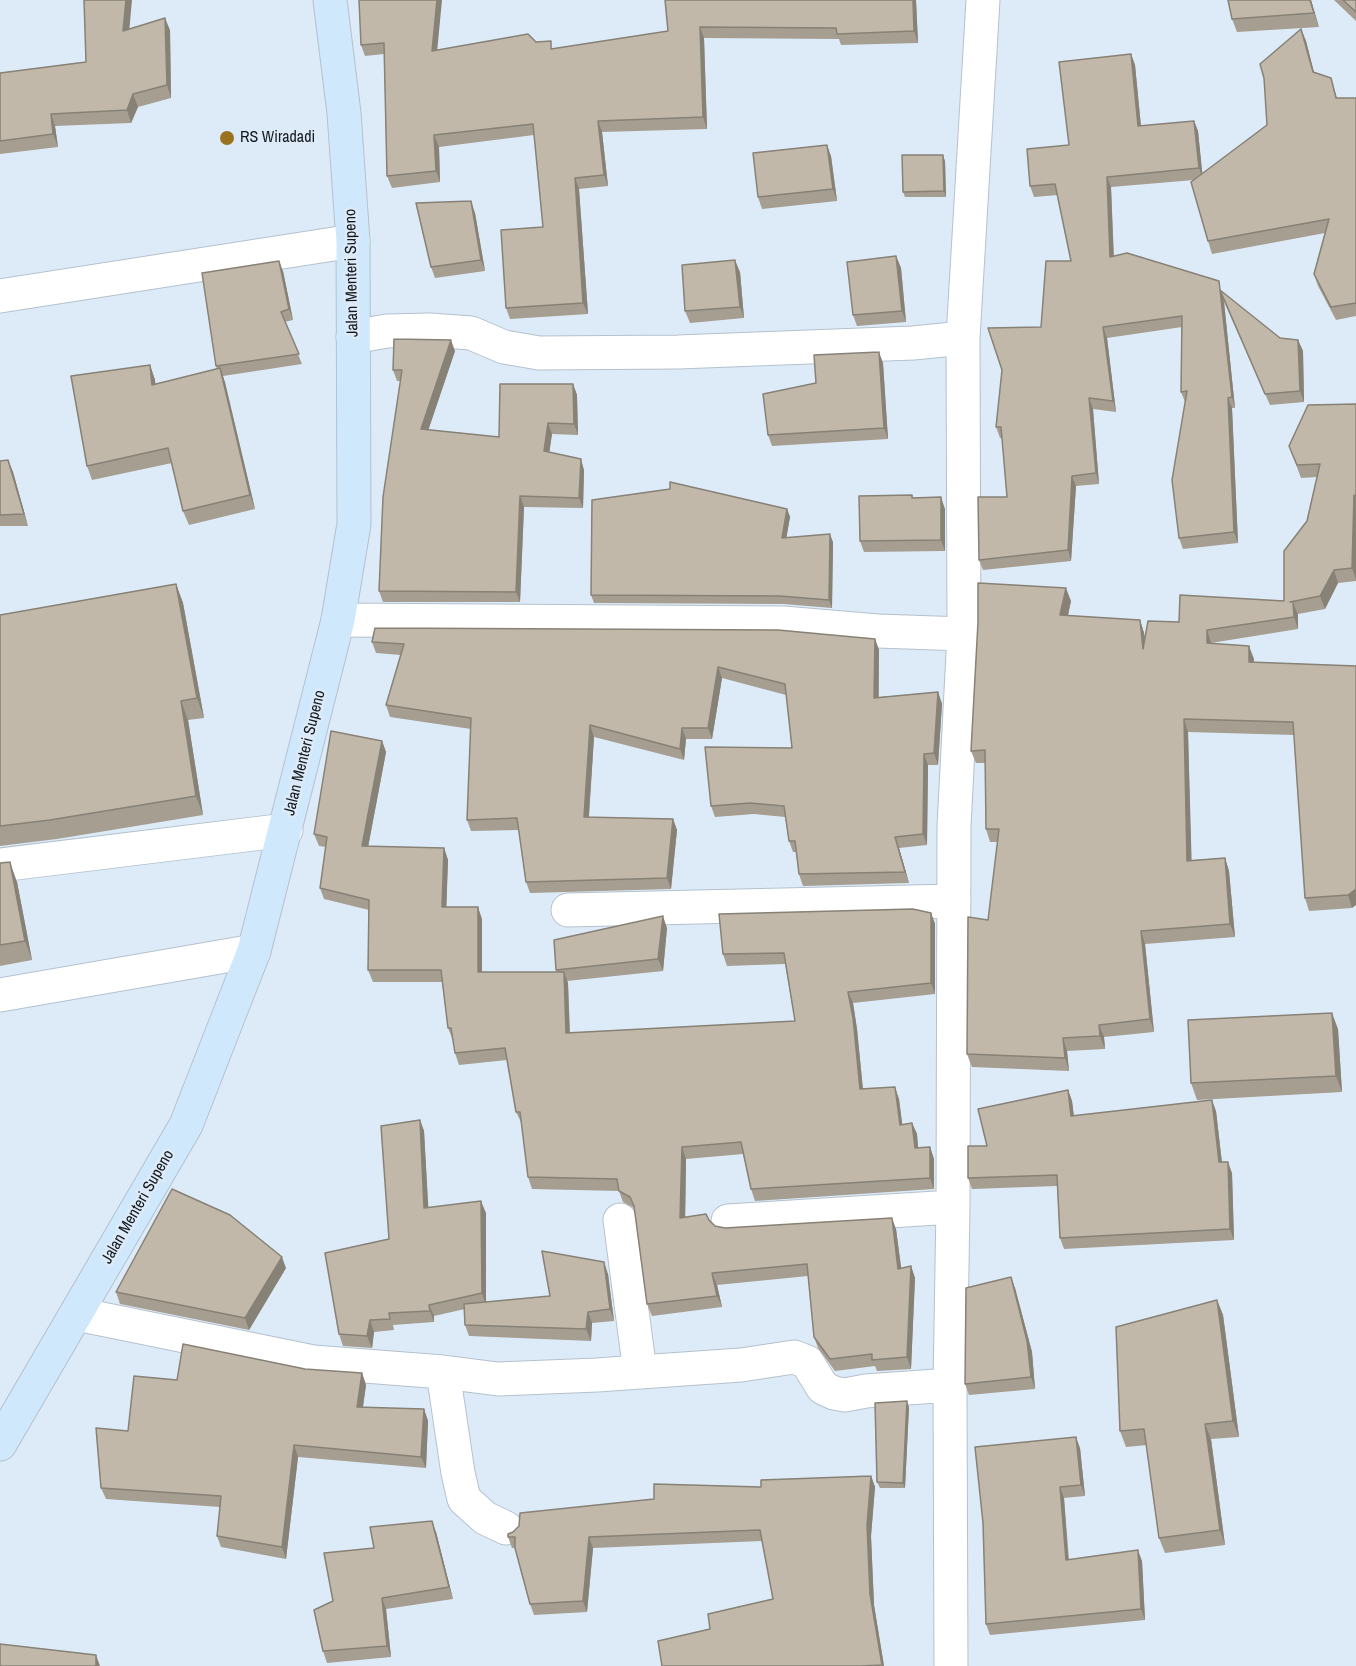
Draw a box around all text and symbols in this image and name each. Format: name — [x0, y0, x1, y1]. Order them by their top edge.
place label: RS Wiradadi — [240, 128, 315, 148]
marker: RS Wiradadi — [218, 129, 236, 147]
street label: Jalan Menteri Supeno — [341, 209, 363, 337]
street label: Jalan Menteri Supeno — [280, 688, 330, 818]
street label: Jalan Menteri Supeno — [98, 1147, 178, 1267]

